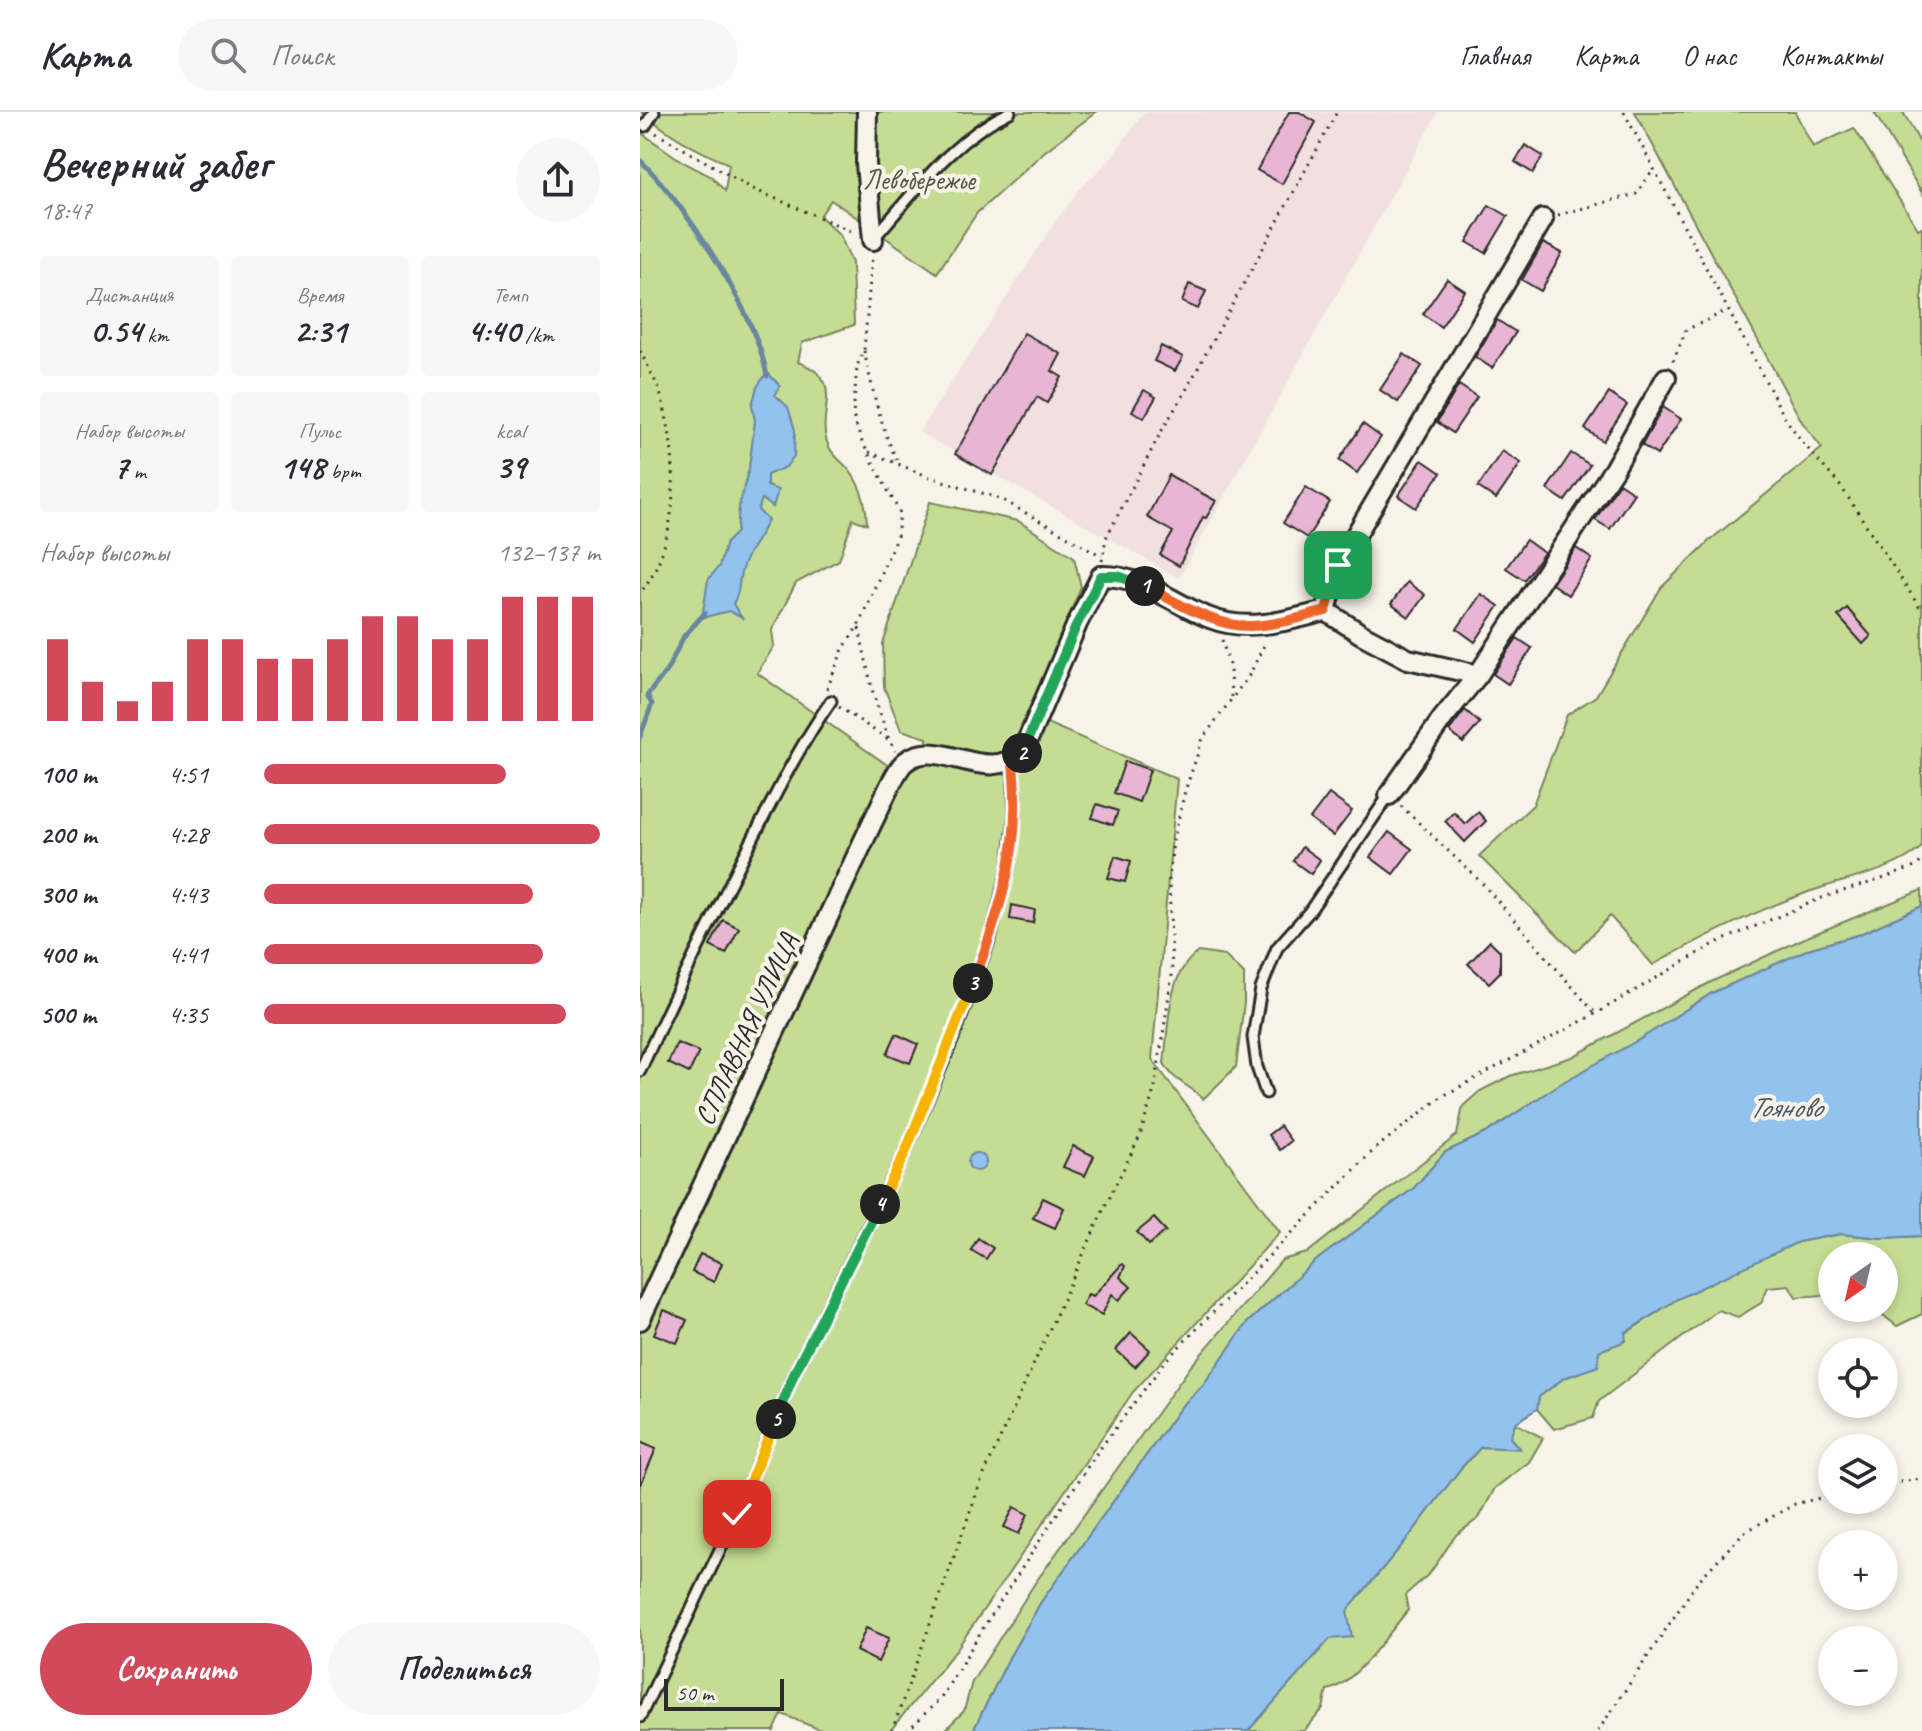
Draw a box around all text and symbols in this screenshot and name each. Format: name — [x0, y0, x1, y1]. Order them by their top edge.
search box — [178, 19, 738, 91]
text: Карта — [40, 32, 130, 79]
icon: search — [206, 33, 250, 77]
text: Поиск — [270, 36, 334, 74]
text: Главная — [1460, 38, 1530, 73]
text: Карта — [1574, 38, 1638, 73]
text: О нас — [1682, 38, 1736, 73]
text: Контакты — [1780, 38, 1882, 73]
text: Вечерний забег — [40, 136, 270, 191]
button: share — [516, 138, 600, 222]
park label: Левобережье — [863, 162, 977, 197]
text: 18:47 — [40, 194, 92, 227]
text: Дистанция — [85, 281, 173, 309]
text: Время — [297, 281, 343, 309]
text: Темп — [493, 281, 528, 309]
text: 0.54 — [90, 309, 142, 352]
text: 2:31 — [294, 309, 346, 352]
text: 4:40 — [467, 309, 520, 352]
text: km — [142, 321, 169, 349]
text: /km — [520, 321, 554, 349]
text: Набор высоты — [75, 417, 184, 445]
text: Пульс — [299, 417, 341, 445]
text: kcal — [496, 417, 525, 445]
text: 7 — [113, 445, 128, 488]
text: 148 — [279, 445, 325, 488]
text: 39 — [496, 445, 526, 488]
text: m — [128, 457, 146, 485]
text: bpm — [325, 457, 361, 485]
pin — [1304, 531, 1372, 599]
text: Набор высоты — [40, 536, 169, 569]
text: 132–137 m — [497, 536, 600, 569]
icon: arrive — [1316, 543, 1360, 587]
pin: 1 — [1125, 566, 1165, 606]
text: 1 — [1140, 572, 1150, 600]
pin: 2 — [1002, 733, 1042, 773]
text: 2 — [1017, 739, 1027, 767]
text: 100 m — [40, 758, 96, 791]
text: 4:51 — [168, 758, 208, 791]
text: 200 m — [40, 818, 96, 851]
text: 4:28 — [168, 818, 208, 851]
text: 300 m — [40, 878, 96, 911]
text: 4:43 — [168, 878, 208, 911]
street label: СПЛАВНАЯ УЛИЦА — [686, 927, 806, 1131]
text: 400 m — [40, 938, 96, 971]
text: 4:41 — [168, 938, 208, 971]
pin: 3 — [953, 963, 993, 1003]
text: 3 — [968, 969, 978, 997]
text: 500 m — [40, 998, 96, 1031]
text: 4:35 — [168, 998, 208, 1031]
water label: Тояново — [1749, 1088, 1826, 1126]
pin: 4 — [860, 1184, 900, 1224]
text: 4 — [875, 1190, 885, 1218]
north arrow — [1818, 1242, 1898, 1322]
map controls — [1818, 1242, 1898, 1706]
button: locate — [1818, 1338, 1898, 1418]
pin: 5 — [756, 1399, 796, 1439]
text: 5 — [771, 1405, 781, 1433]
button: layers — [1818, 1434, 1898, 1514]
pin — [703, 1480, 771, 1548]
icon: check — [715, 1492, 759, 1536]
button: + — [1818, 1530, 1898, 1610]
button: Сохранить — [40, 1623, 312, 1715]
button: Поделиться — [328, 1623, 600, 1715]
button: − — [1818, 1626, 1898, 1706]
scale bar — [664, 1675, 784, 1711]
text: 50 m — [676, 1679, 713, 1707]

